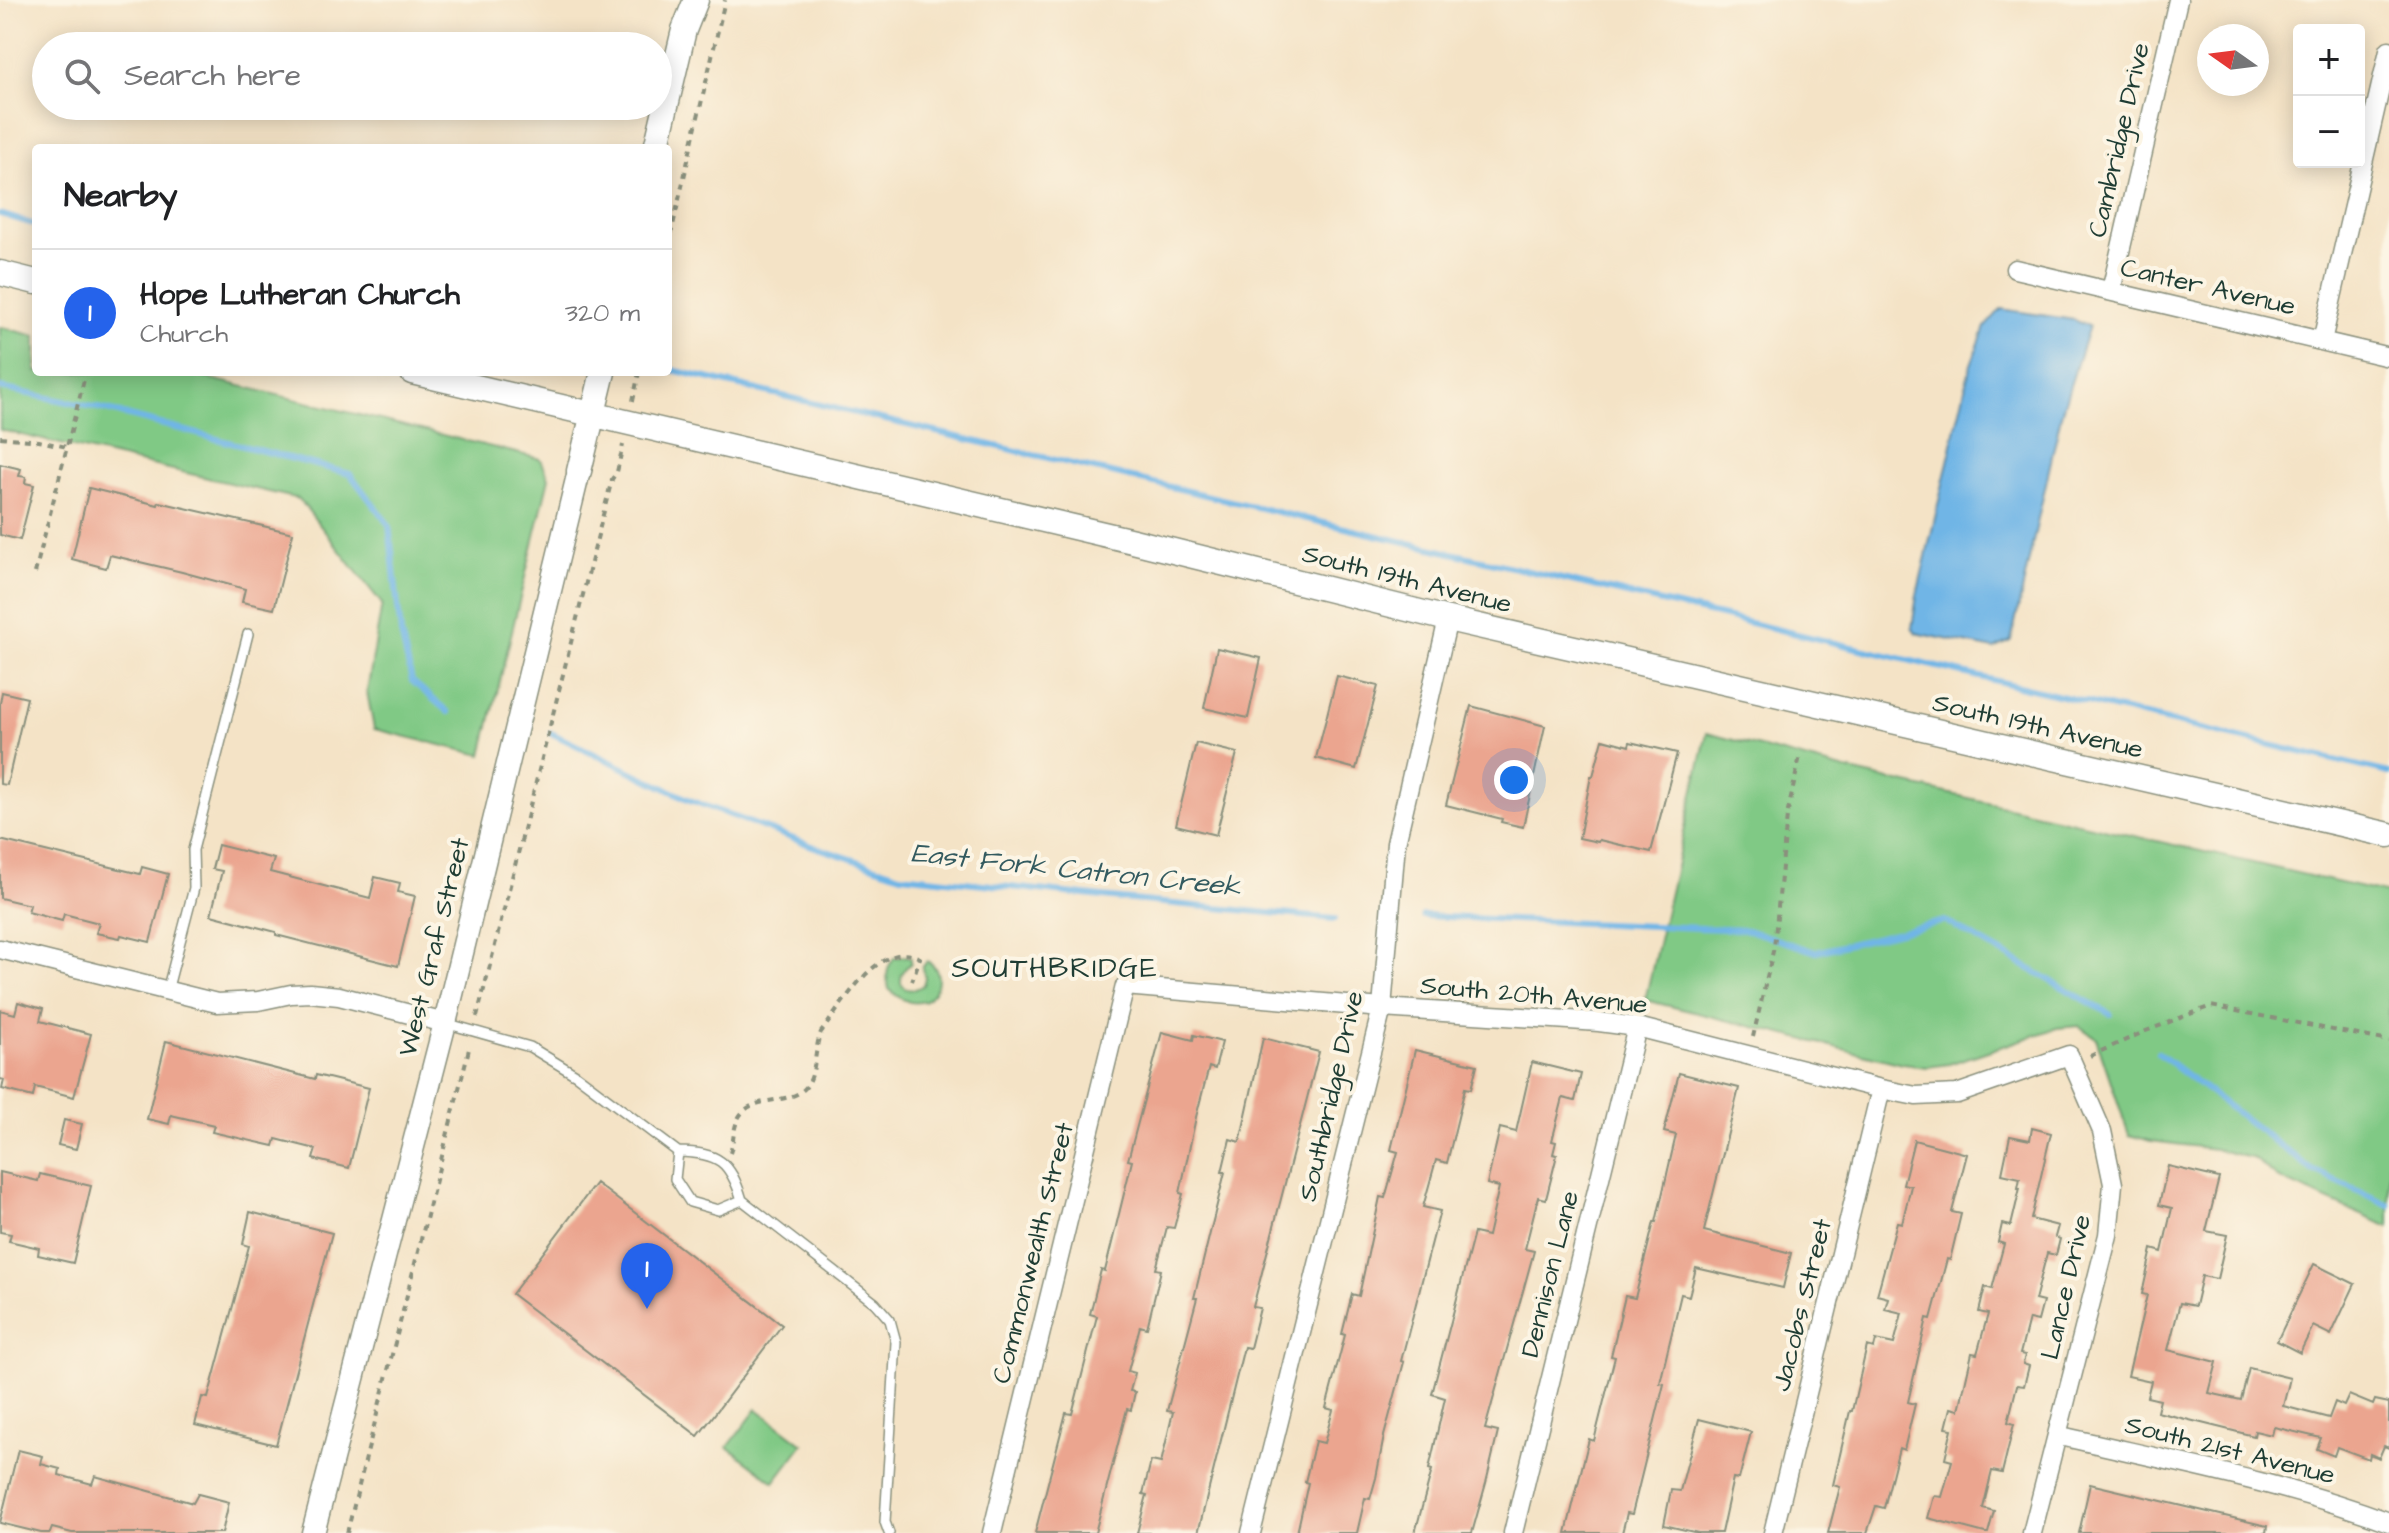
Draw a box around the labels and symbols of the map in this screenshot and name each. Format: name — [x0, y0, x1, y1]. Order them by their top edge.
north arrow — [2197, 24, 2269, 96]
street label: Cambridge Drive — [2079, 39, 2161, 241]
street label: Canter Avenue — [2117, 249, 2299, 325]
street label: South 19th Avenue — [1298, 536, 1516, 622]
street label: South 19th Avenue — [1929, 684, 2147, 768]
your location — [1494, 760, 1534, 800]
street label: West Graf Street — [389, 833, 479, 1060]
water label: East Fork Catron Creek — [909, 833, 1243, 907]
district label: SOUTHBRIDGE — [951, 949, 1159, 988]
street label: South 20th Avenue — [1419, 967, 1649, 1023]
street label: Southbridge Drive — [1289, 987, 1375, 1205]
street label: Commonwealth Street — [983, 1118, 1083, 1387]
street label: Dennison Lane — [1512, 1187, 1588, 1361]
street label: Lance Drive — [2032, 1211, 2100, 1363]
street label: Jacobs Street — [1763, 1215, 1841, 1395]
pin: 1 — [621, 1243, 673, 1309]
street label: South 21st Avenue — [2121, 1407, 2339, 1493]

